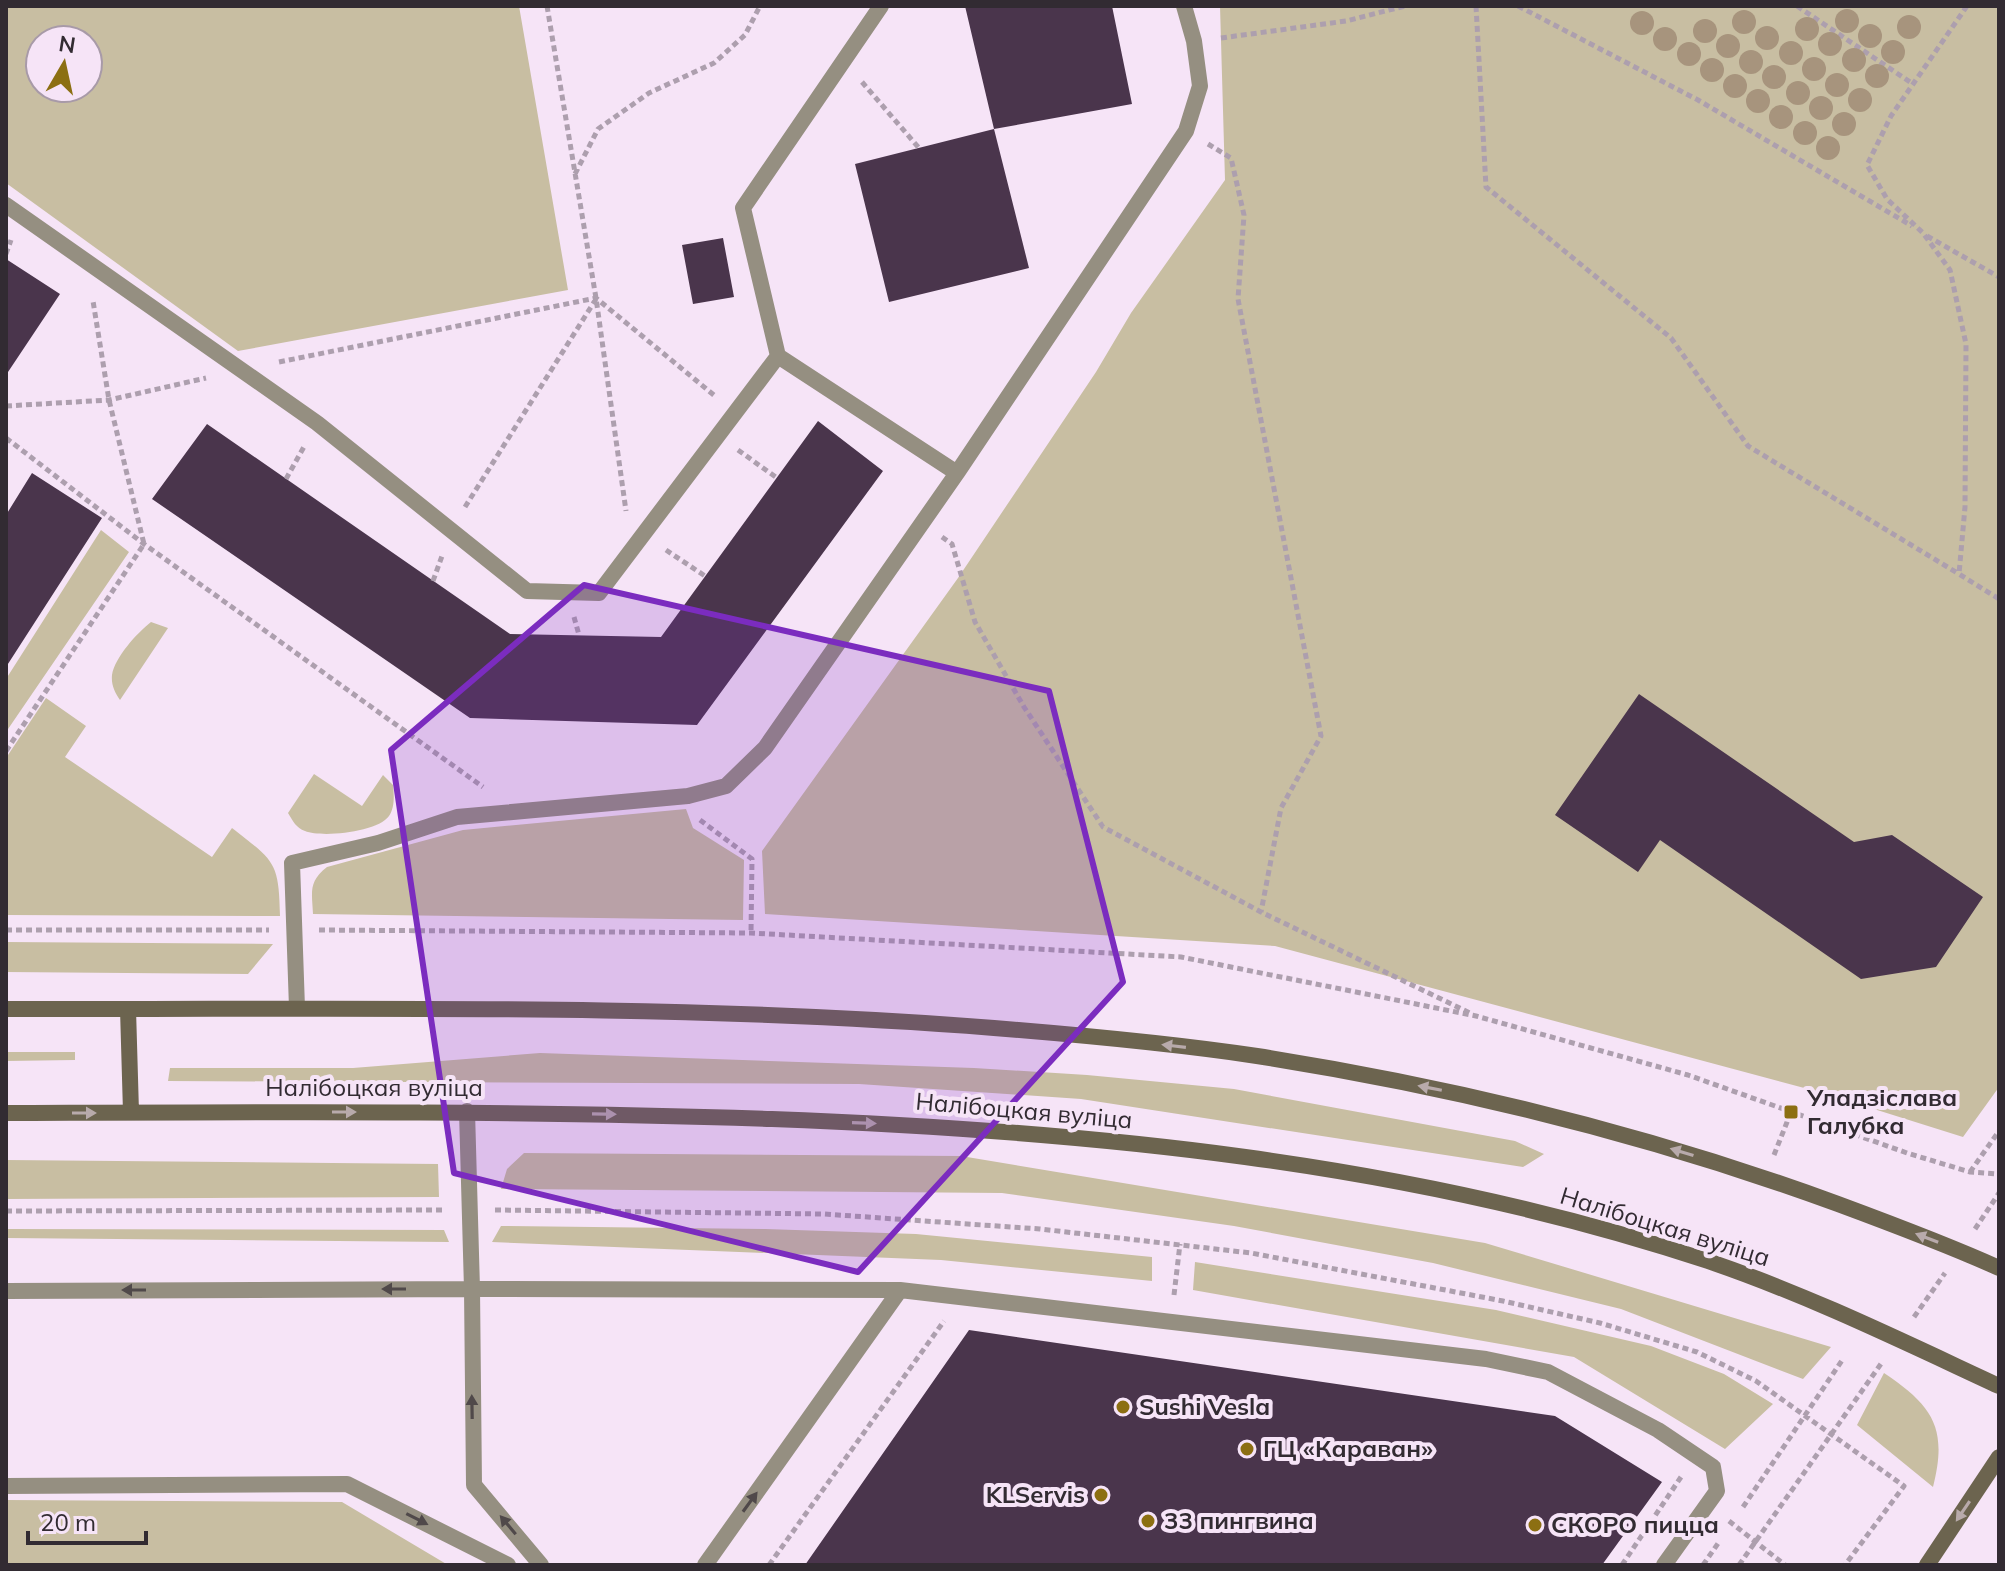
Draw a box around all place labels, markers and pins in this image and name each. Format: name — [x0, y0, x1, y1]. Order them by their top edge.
place label: Уладзіслава Галубка — [1806, 1082, 1957, 1140]
marker: Уладзіслава Галубка — [1782, 1103, 1800, 1121]
place label: Sushi Vesla — [1139, 1391, 1270, 1421]
marker: Sushi Vesla — [1114, 1398, 1132, 1416]
place label: ГЦ «Караван» — [1263, 1433, 1433, 1463]
marker: ГЦ «Караван» — [1238, 1440, 1256, 1458]
place label: KLServis — [986, 1479, 1085, 1509]
marker: KLServis — [1092, 1486, 1110, 1504]
place label: 33 пингвина — [1164, 1505, 1314, 1535]
place label: СКОРО пицца — [1551, 1509, 1719, 1539]
marker: 33 пингвина — [1139, 1512, 1157, 1530]
marker: СКОРО пицца — [1526, 1516, 1544, 1534]

